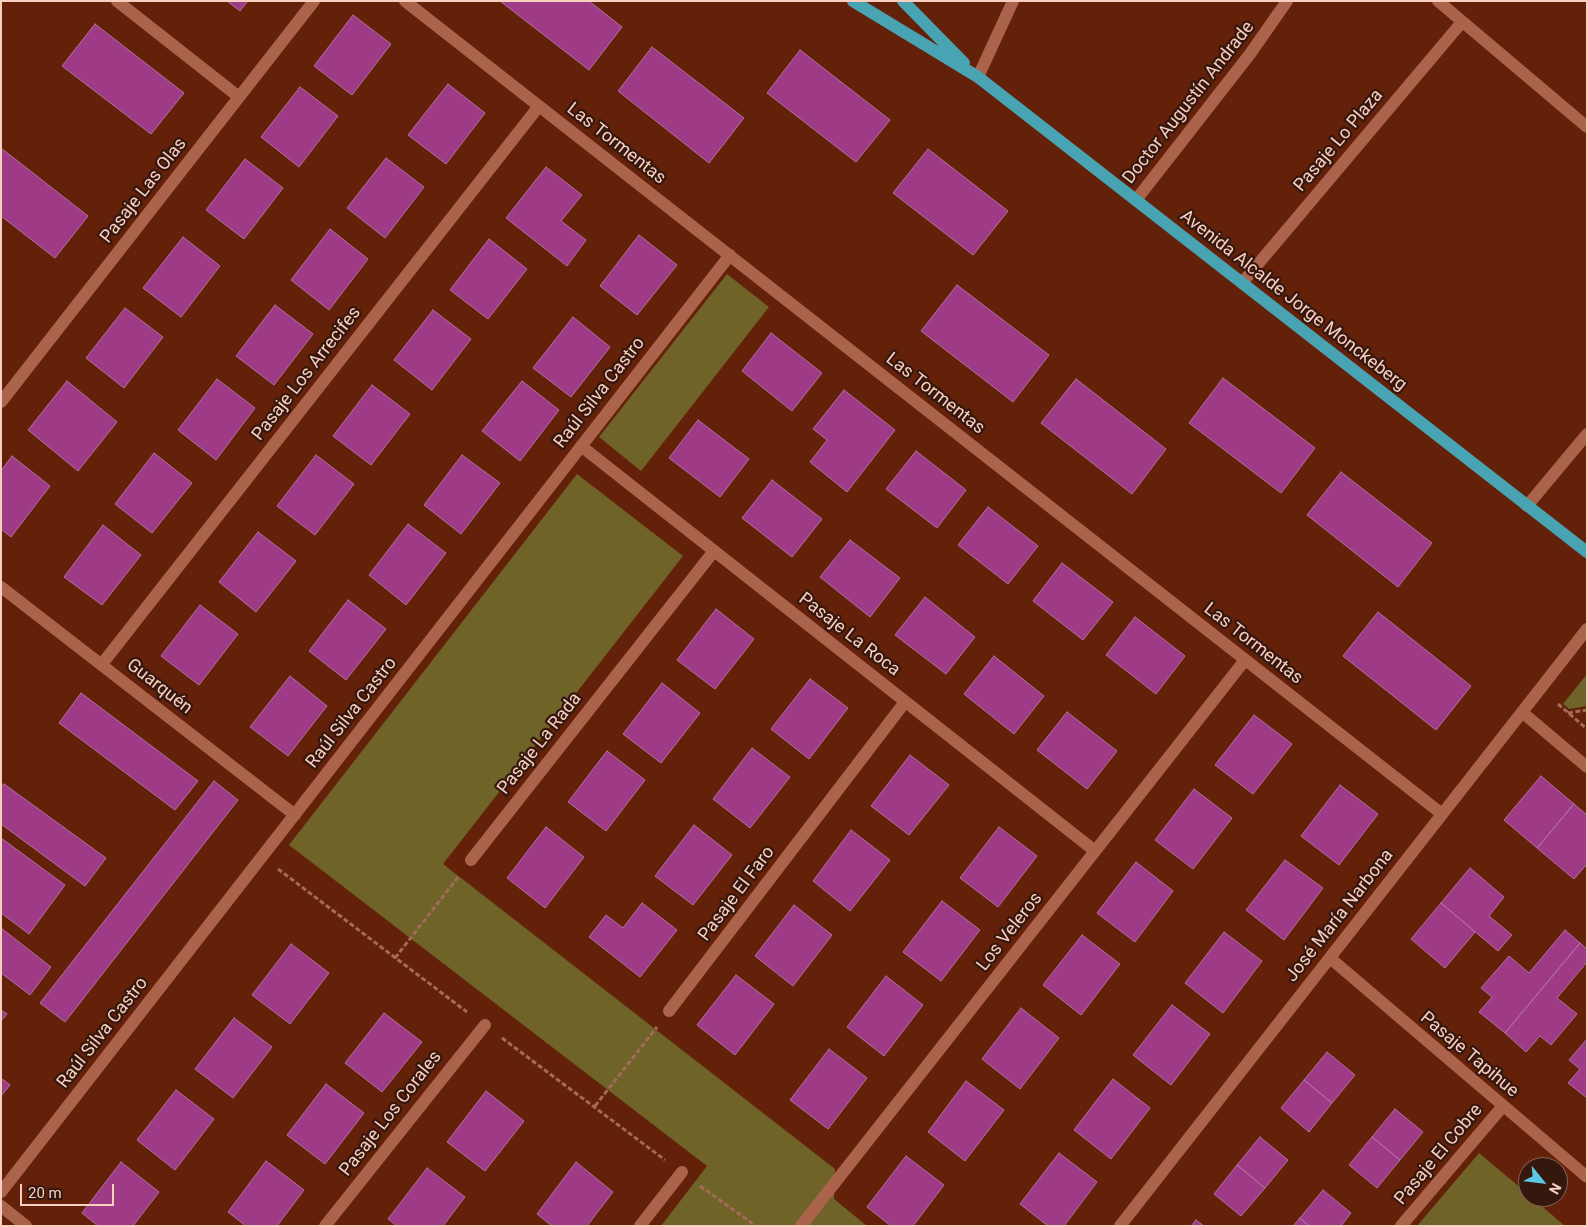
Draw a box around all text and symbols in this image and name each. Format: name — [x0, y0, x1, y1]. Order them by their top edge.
street label: Doctor Augustín Andrade — [1119, 17, 1259, 189]
street label: Pasaje Lo Plaza — [1290, 85, 1388, 197]
street label: Las Tormentas — [562, 99, 670, 189]
street label: Pasaje Las Olas — [96, 134, 192, 248]
street label: Avenida Alcalde Jorge Monckeberg — [1175, 206, 1411, 396]
street label: Pasaje Los Arrecifes — [248, 303, 366, 445]
street label: Raúl Silva Castro — [550, 333, 650, 453]
street label: Las Tormentas — [881, 349, 989, 439]
street label: Pasaje La Roca — [794, 589, 904, 681]
street label: Las Tormentas — [1199, 599, 1307, 689]
street label: Raúl Silva Castro — [302, 653, 402, 773]
street label: Guarquén — [122, 655, 196, 719]
street label: Pasaje La Rada — [494, 689, 586, 799]
street label: Pasaje El Faro — [694, 842, 780, 946]
street label: José María Narbona — [1281, 845, 1399, 987]
street label: Los Veleros — [973, 888, 1047, 976]
street label: Raúl Silva Castro — [53, 973, 153, 1093]
street label: Pasaje Tapihue — [1415, 1008, 1523, 1102]
street label: Pasaje Los Corales — [335, 1047, 447, 1181]
street label: Pasaje El Cobre — [1391, 1100, 1487, 1210]
north arrow — [1518, 1157, 1568, 1207]
scale bar — [22, 1174, 116, 1206]
text: N — [1546, 1181, 1565, 1197]
text: 20 m — [28, 1184, 62, 1202]

